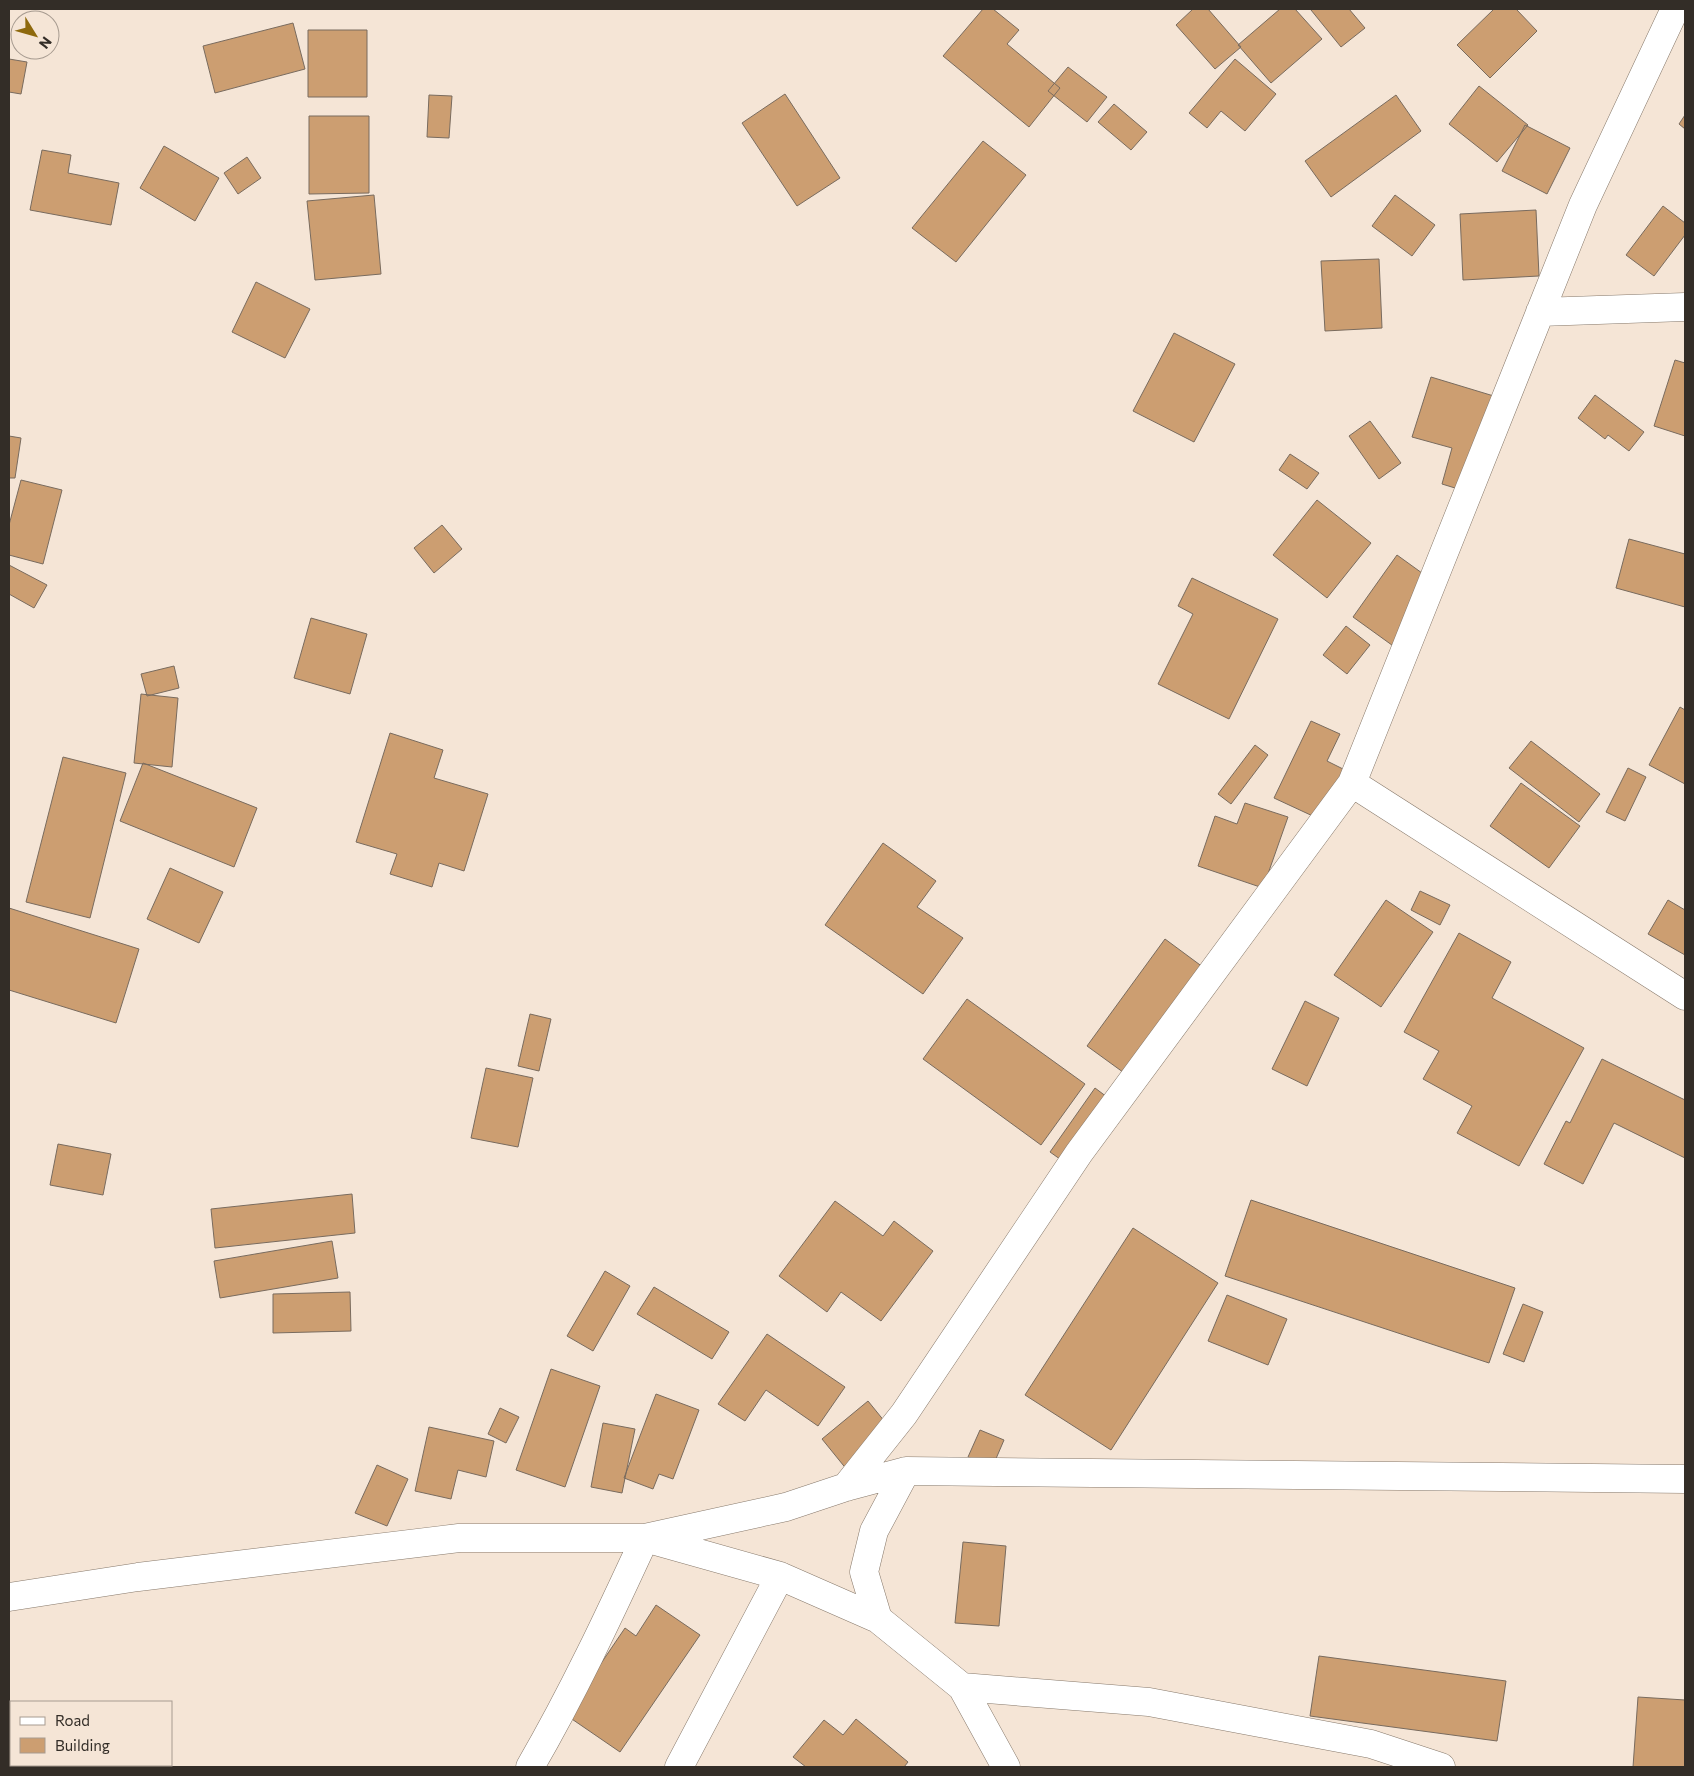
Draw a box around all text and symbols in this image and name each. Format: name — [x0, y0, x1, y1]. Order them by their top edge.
north arrow — [10, 10, 60, 60]
text: N — [36, 34, 56, 52]
legend — [10, 1701, 172, 1766]
text: Road — [55, 1711, 90, 1729]
text: Building — [55, 1736, 110, 1754]

